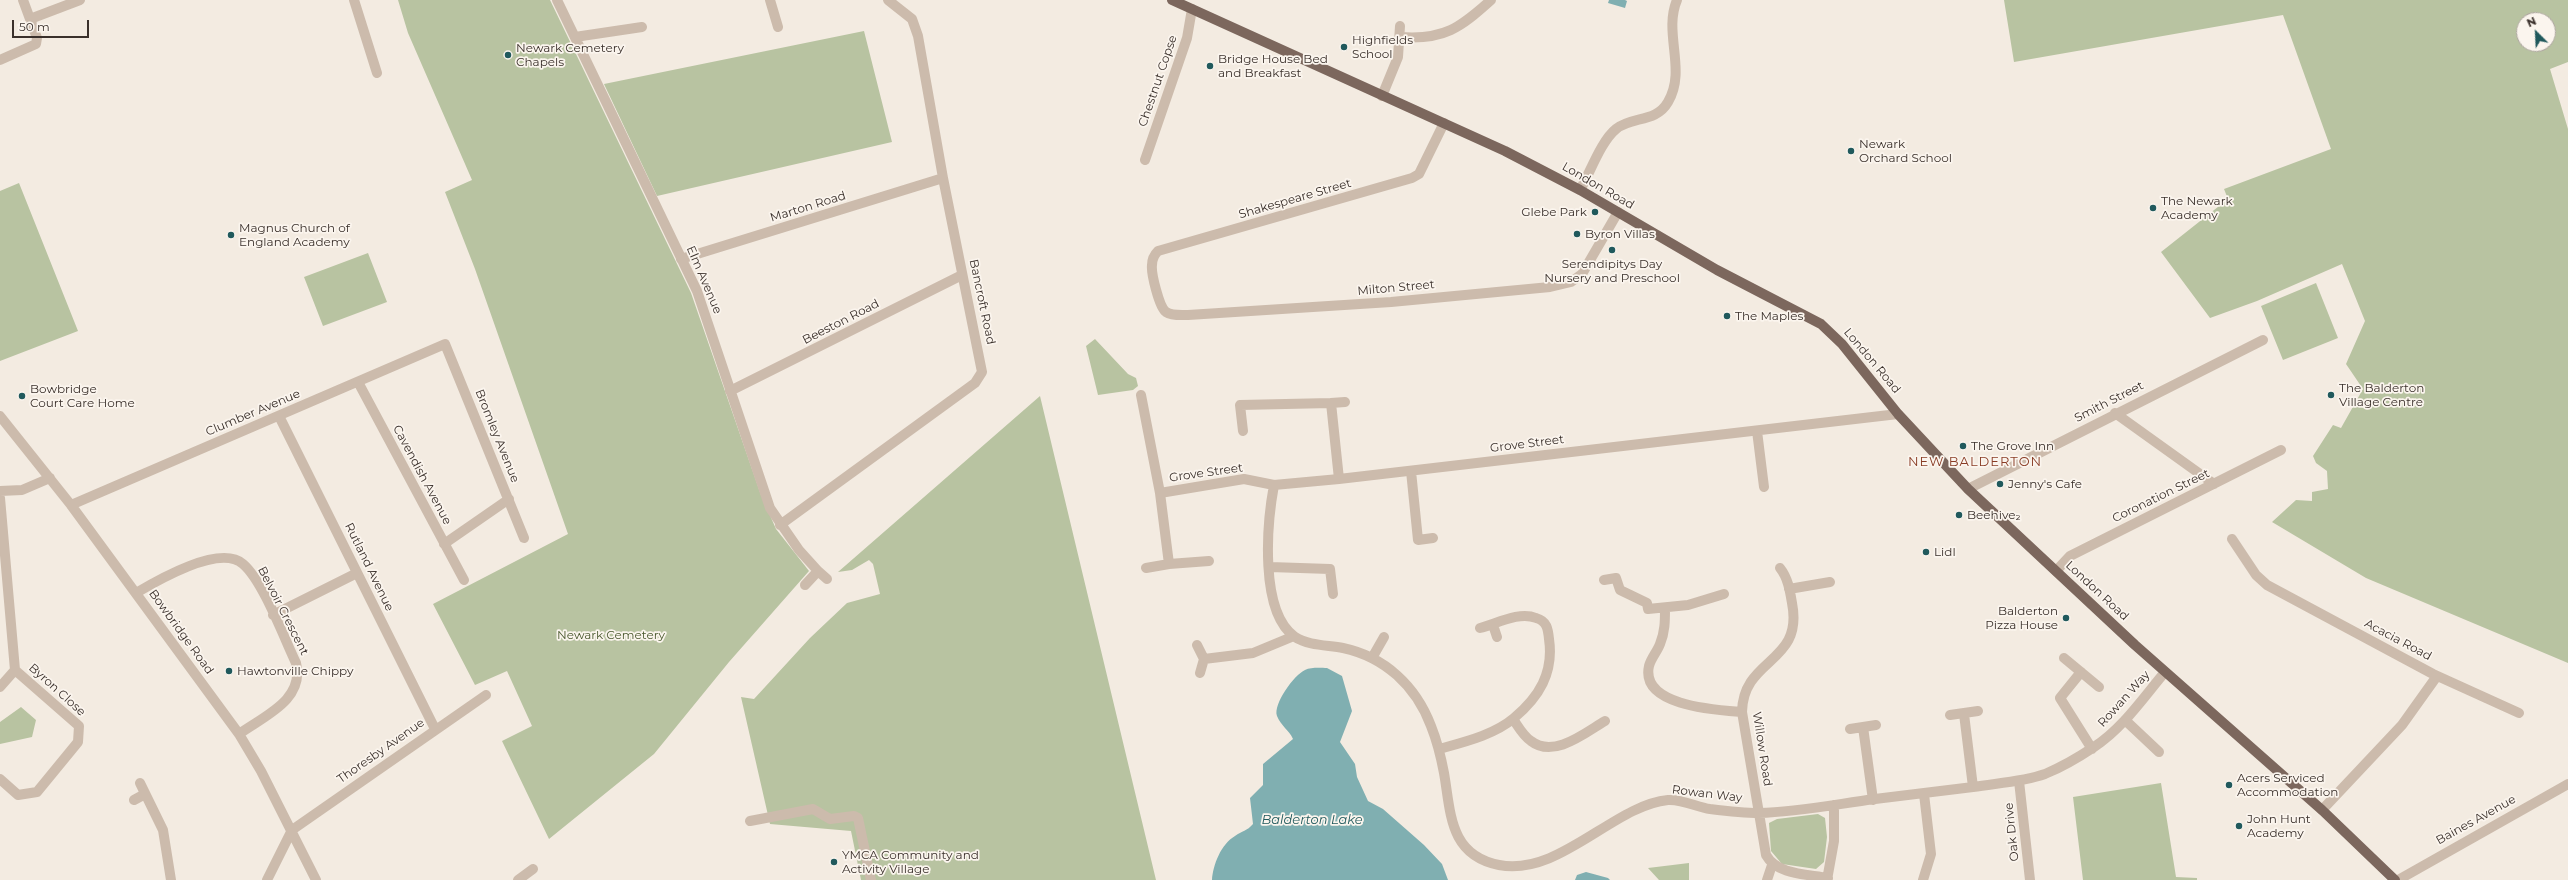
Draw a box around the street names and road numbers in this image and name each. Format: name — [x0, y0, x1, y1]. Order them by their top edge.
street label: Chestnut Copse — [1136, 33, 1180, 129]
street label: London Road — [1559, 160, 1637, 212]
street label: Shakespeare Street — [1237, 176, 1353, 222]
street label: Marton Road — [768, 189, 848, 225]
street label: Elm Avenue — [683, 244, 725, 316]
street label: Bancroft Road — [966, 258, 998, 346]
street label: Milton Street — [1357, 277, 1435, 299]
street label: Beeston Road — [800, 296, 882, 348]
street label: London Road — [1840, 325, 1904, 397]
street label: Smith Street — [2072, 378, 2146, 426]
street label: Clumber Avenue — [204, 387, 302, 439]
street label: Bromley Avenue — [472, 387, 522, 485]
street label: Cavendish Avenue — [390, 423, 454, 527]
street label: Grove Street — [1489, 432, 1565, 456]
street label: Grove Street — [1168, 461, 1244, 485]
street label: Coronation Street — [2110, 466, 2212, 526]
street label: Rutland Avenue — [341, 520, 397, 614]
street label: London Road — [2063, 558, 2131, 624]
street label: Belvoir Crescent — [254, 564, 312, 658]
street label: Bowbridge Road — [145, 587, 217, 677]
street label: Acacia Road — [2362, 616, 2434, 664]
street label: Byron Close — [26, 661, 88, 719]
street label: Rowan Way — [2095, 668, 2153, 730]
street label: Willow Road — [1749, 711, 1775, 787]
street label: Thoresby Avenue — [335, 716, 427, 786]
street label: Rowan Way — [1671, 783, 1743, 805]
street label: Baines Avenue — [2434, 792, 2518, 848]
street label: Oak Drive — [2002, 802, 2022, 862]

